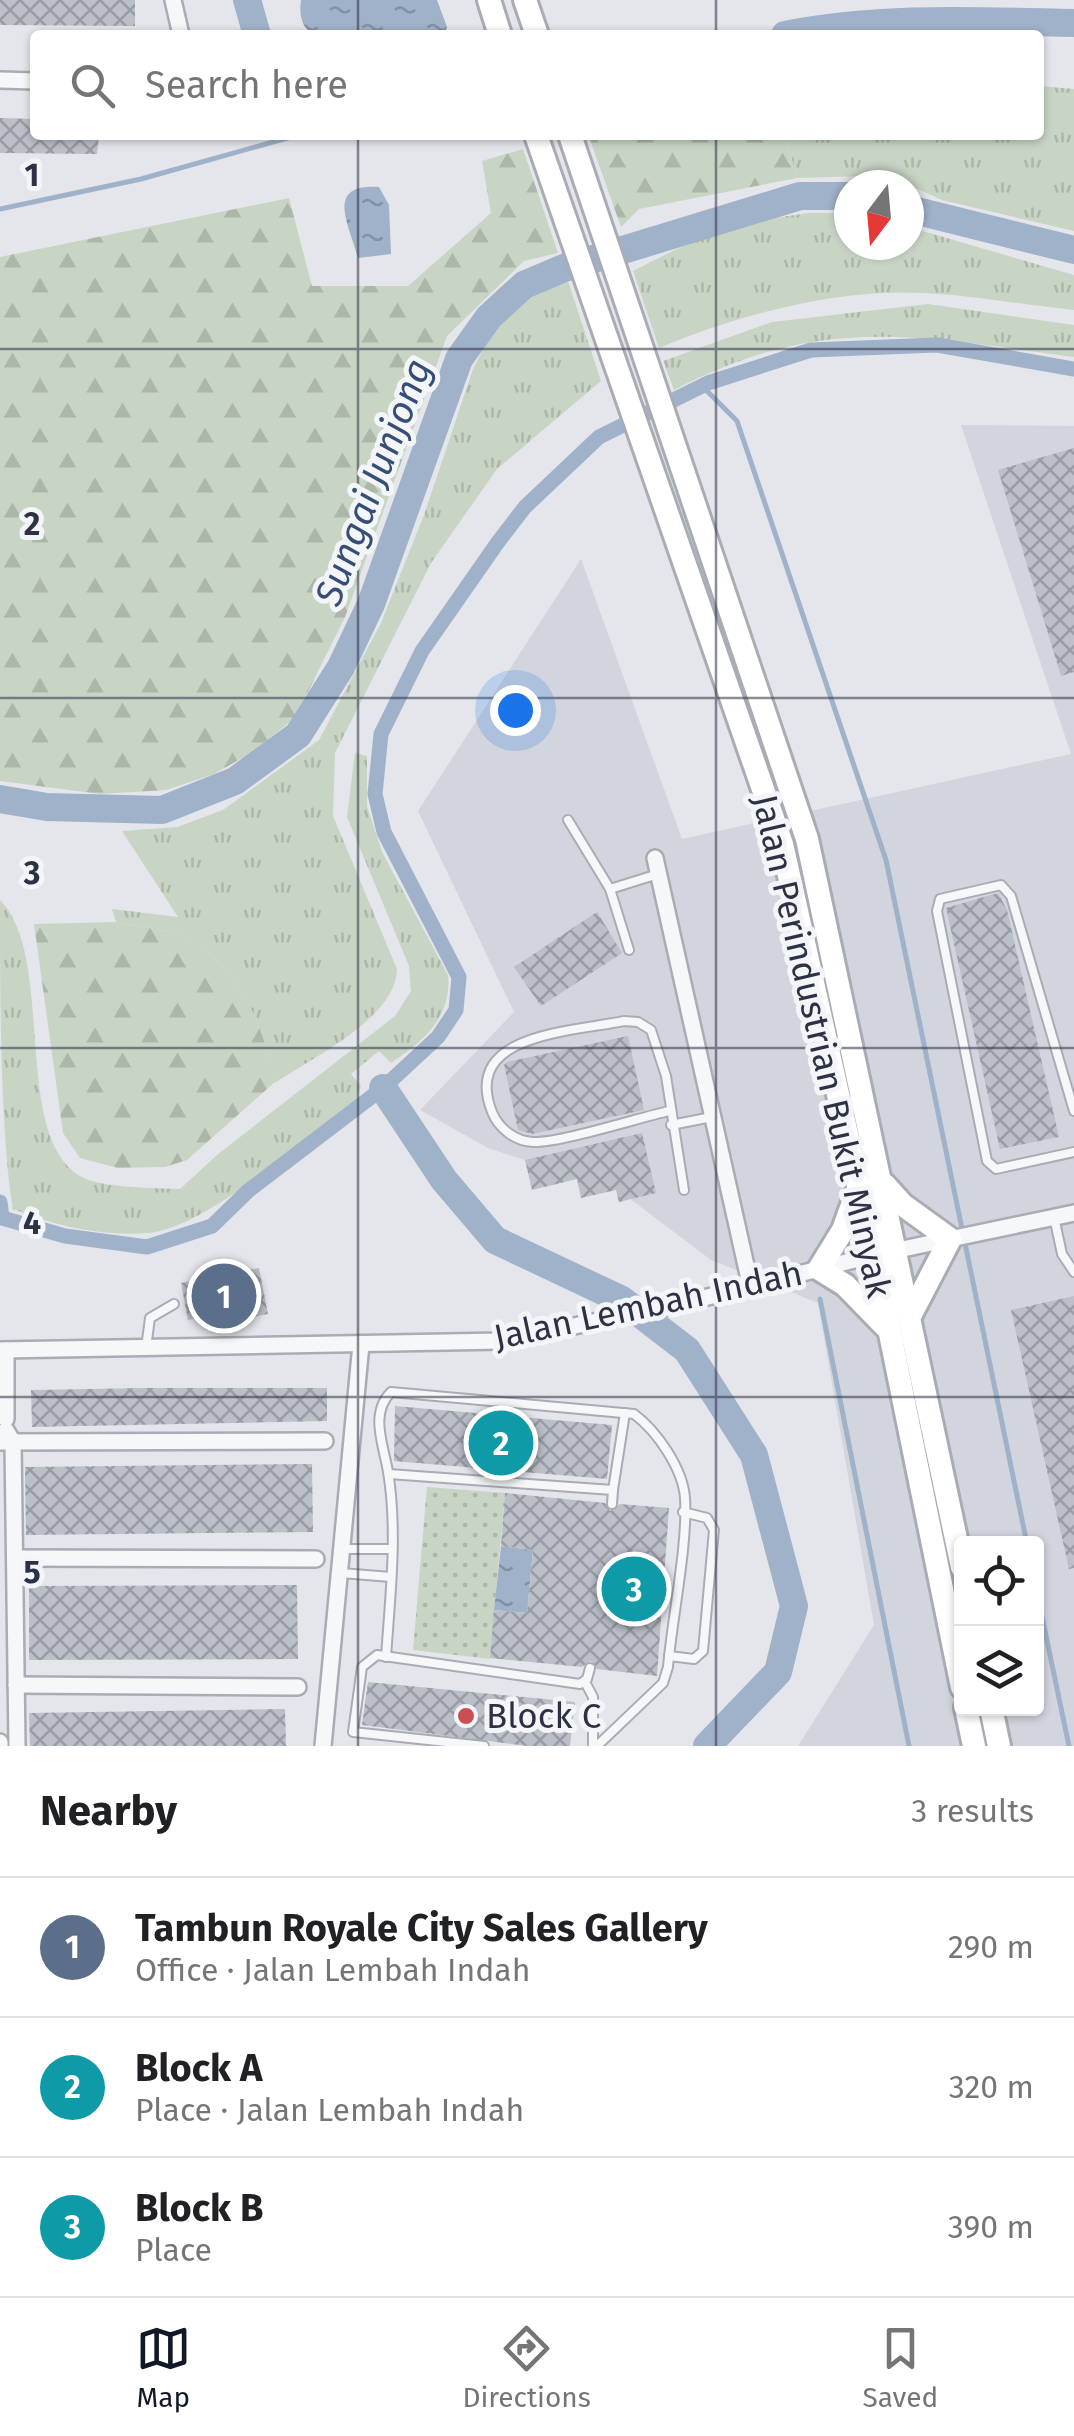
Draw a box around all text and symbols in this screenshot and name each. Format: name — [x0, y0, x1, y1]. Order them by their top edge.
search box — [30, 30, 1044, 140]
icon: search — [65, 58, 120, 113]
text: Search here — [145, 62, 348, 108]
text: 1 — [25, 156, 39, 194]
north arrow — [834, 170, 924, 260]
water label: Sungai Junjong — [304, 352, 441, 613]
text: 2 — [24, 505, 40, 543]
your location — [490, 685, 541, 736]
street label: Jalan Perindustrian Bukit Minyak — [744, 790, 900, 1302]
text: 3 — [23, 854, 40, 892]
text: 4 — [23, 1204, 41, 1242]
street label: Jalan Lembah Indah — [490, 1252, 806, 1358]
pin: 1 — [192, 1258, 256, 1334]
pin: 2 — [468, 1406, 534, 1480]
map controls — [954, 1536, 1044, 1716]
button: locate — [954, 1536, 1044, 1626]
pin: 3 — [602, 1552, 666, 1626]
text: 5 — [23, 1553, 41, 1591]
button: layers — [954, 1626, 1044, 1716]
place label: Block C — [486, 1695, 601, 1737]
marker: Block C — [455, 1705, 477, 1727]
text: Nearby — [40, 1786, 177, 1836]
text: 3 results — [911, 1792, 1034, 1830]
text: Tambun Royale City Sales Gallery — [135, 1905, 708, 1951]
text: 1 — [65, 1928, 80, 1966]
text: 290 m — [948, 1928, 1034, 1966]
text: Office · Jalan Lembah Indah — [135, 1951, 531, 1989]
text: Block A — [135, 2045, 262, 2091]
text: 2 — [64, 2068, 81, 2106]
text: 320 m — [949, 2068, 1034, 2106]
text: Place · Jalan Lembah Indah — [135, 2091, 524, 2129]
text: Block B — [135, 2185, 263, 2231]
text: 3 — [64, 2208, 81, 2246]
text: 390 m — [948, 2208, 1034, 2246]
text: Place — [135, 2231, 212, 2269]
tab: Map — [136, 2321, 191, 2414]
tab: Directions — [462, 2321, 591, 2414]
tab: Saved — [862, 2321, 938, 2414]

